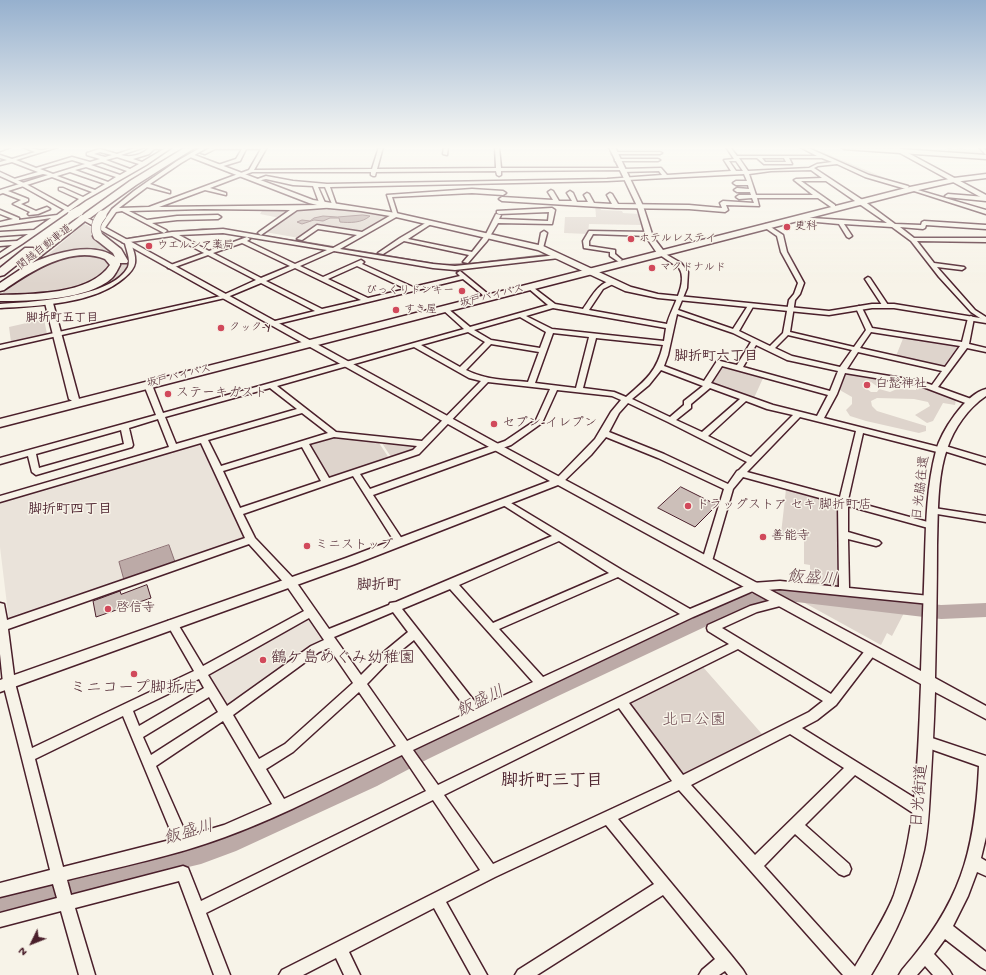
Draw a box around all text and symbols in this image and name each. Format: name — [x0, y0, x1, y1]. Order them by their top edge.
place label: 更科 — [795, 220, 817, 234]
street label: 関越自動車道 — [15, 222, 75, 274]
marker: 更科 — [782, 222, 792, 232]
place label: ホテルレステイ — [639, 232, 716, 246]
marker: ホテルレステイ — [626, 234, 636, 244]
place label: ウエルシア薬局 — [157, 239, 234, 253]
marker: ウエルシア薬局 — [144, 241, 154, 251]
place label: マクドナルド — [660, 261, 726, 275]
marker: マクドナルド — [647, 263, 657, 273]
street label: 坂戸バイパス — [458, 283, 526, 311]
place label: びっくりドンキー — [366, 284, 454, 298]
marker: びっくりドンキー — [457, 286, 467, 296]
place label: すき屋 — [404, 303, 437, 317]
marker: すき屋 — [391, 305, 401, 315]
district label: 脚折町五丁目 — [26, 312, 98, 326]
place label: クック-Y — [229, 321, 271, 335]
marker: クック-Y — [216, 323, 226, 333]
district label: 脚折町六丁目 — [674, 350, 758, 366]
street label: 坂戸バイパス — [145, 363, 213, 391]
place label: 白髭神社 — [875, 377, 927, 393]
marker: 白髭神社 — [862, 380, 872, 390]
place label: ステーキガスト — [176, 386, 267, 402]
marker: ステーキガスト — [163, 389, 173, 399]
place label: セブン-イレブン — [502, 416, 597, 432]
marker: セブン-イレブン — [489, 419, 499, 429]
street label: 日光脇往還 — [910, 455, 934, 521]
place label: ドラッグストア セキ 脚折町店 — [696, 498, 871, 514]
marker: ドラッグストア セキ 脚折町店 — [683, 501, 693, 511]
district label: 脚折町四丁目 — [28, 503, 112, 519]
place label: 善能寺 — [771, 529, 810, 545]
marker: 善能寺 — [758, 532, 768, 542]
place label: ミニストップ — [315, 538, 393, 554]
marker: ミニストップ — [302, 541, 312, 551]
water label: 飯盛川 — [786, 568, 838, 592]
district label: 脚折町 — [357, 578, 401, 596]
place label: 啓信寺 — [116, 601, 155, 617]
marker: 啓信寺 — [103, 604, 113, 614]
place label: 鶴ケ島めぐみ幼稚園 — [271, 650, 415, 670]
marker: 鶴ケ島めぐみ幼稚園 — [258, 655, 268, 665]
marker: ミニコープ脚折店 — [129, 669, 139, 679]
place label: ミニコープ脚折店 — [70, 680, 198, 700]
water label: 飯盛川 — [454, 683, 508, 723]
park label: 北口公園 — [662, 712, 726, 732]
street label: 日光街道 — [909, 763, 933, 829]
district label: 脚折町三丁目 — [501, 772, 603, 792]
water label: 飯盛川 — [162, 817, 216, 851]
north arrow — [12, 923, 52, 963]
text: N — [16, 944, 30, 958]

